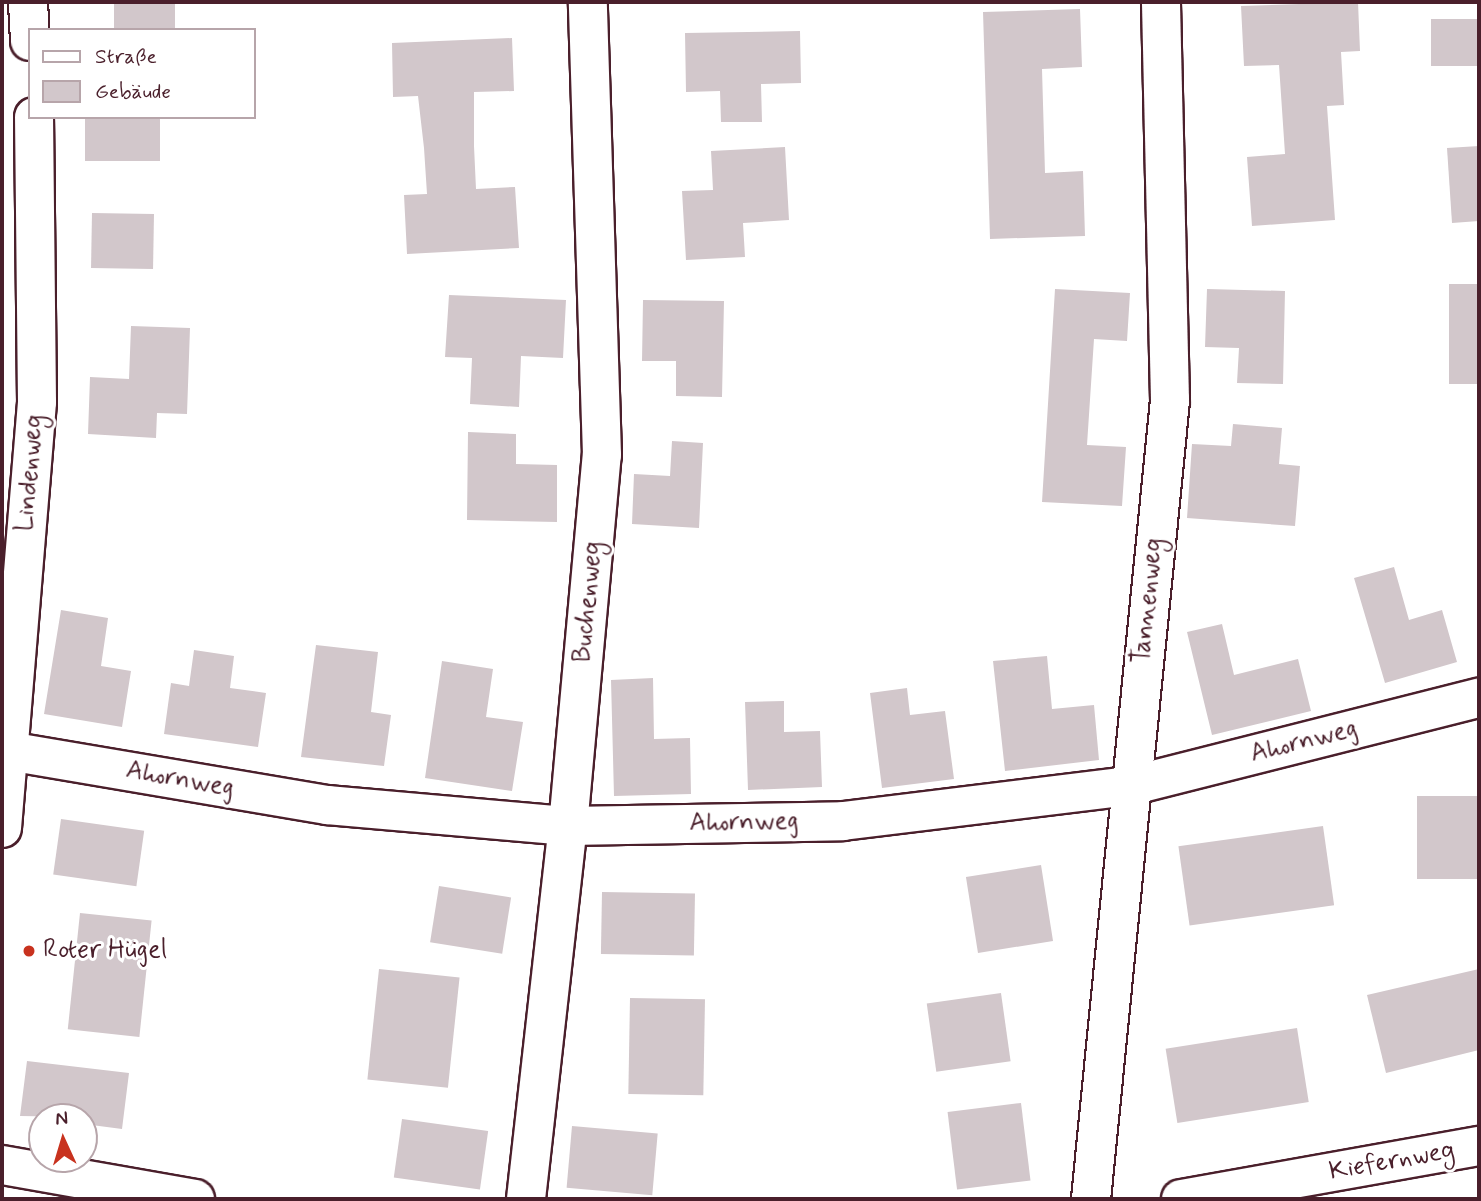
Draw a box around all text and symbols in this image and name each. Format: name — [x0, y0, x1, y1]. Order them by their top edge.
legend — [28, 28, 256, 119]
text: Straße — [95, 43, 157, 71]
text: Gebäude — [95, 78, 171, 106]
street label: Lindenweg — [10, 413, 52, 533]
street label: Tannenweg — [1127, 537, 1171, 665]
street label: Buchenweg — [568, 540, 610, 664]
street label: Ahornweg — [1247, 714, 1361, 770]
street label: Ahornweg — [123, 755, 237, 805]
street label: Ahornweg — [689, 806, 799, 840]
place label: Roter Hügel — [43, 935, 167, 967]
marker: Roter Hügel — [21, 943, 37, 959]
north arrow — [28, 1103, 98, 1173]
text: N — [54, 1106, 69, 1131]
street label: Kiefernweg — [1327, 1136, 1457, 1188]

